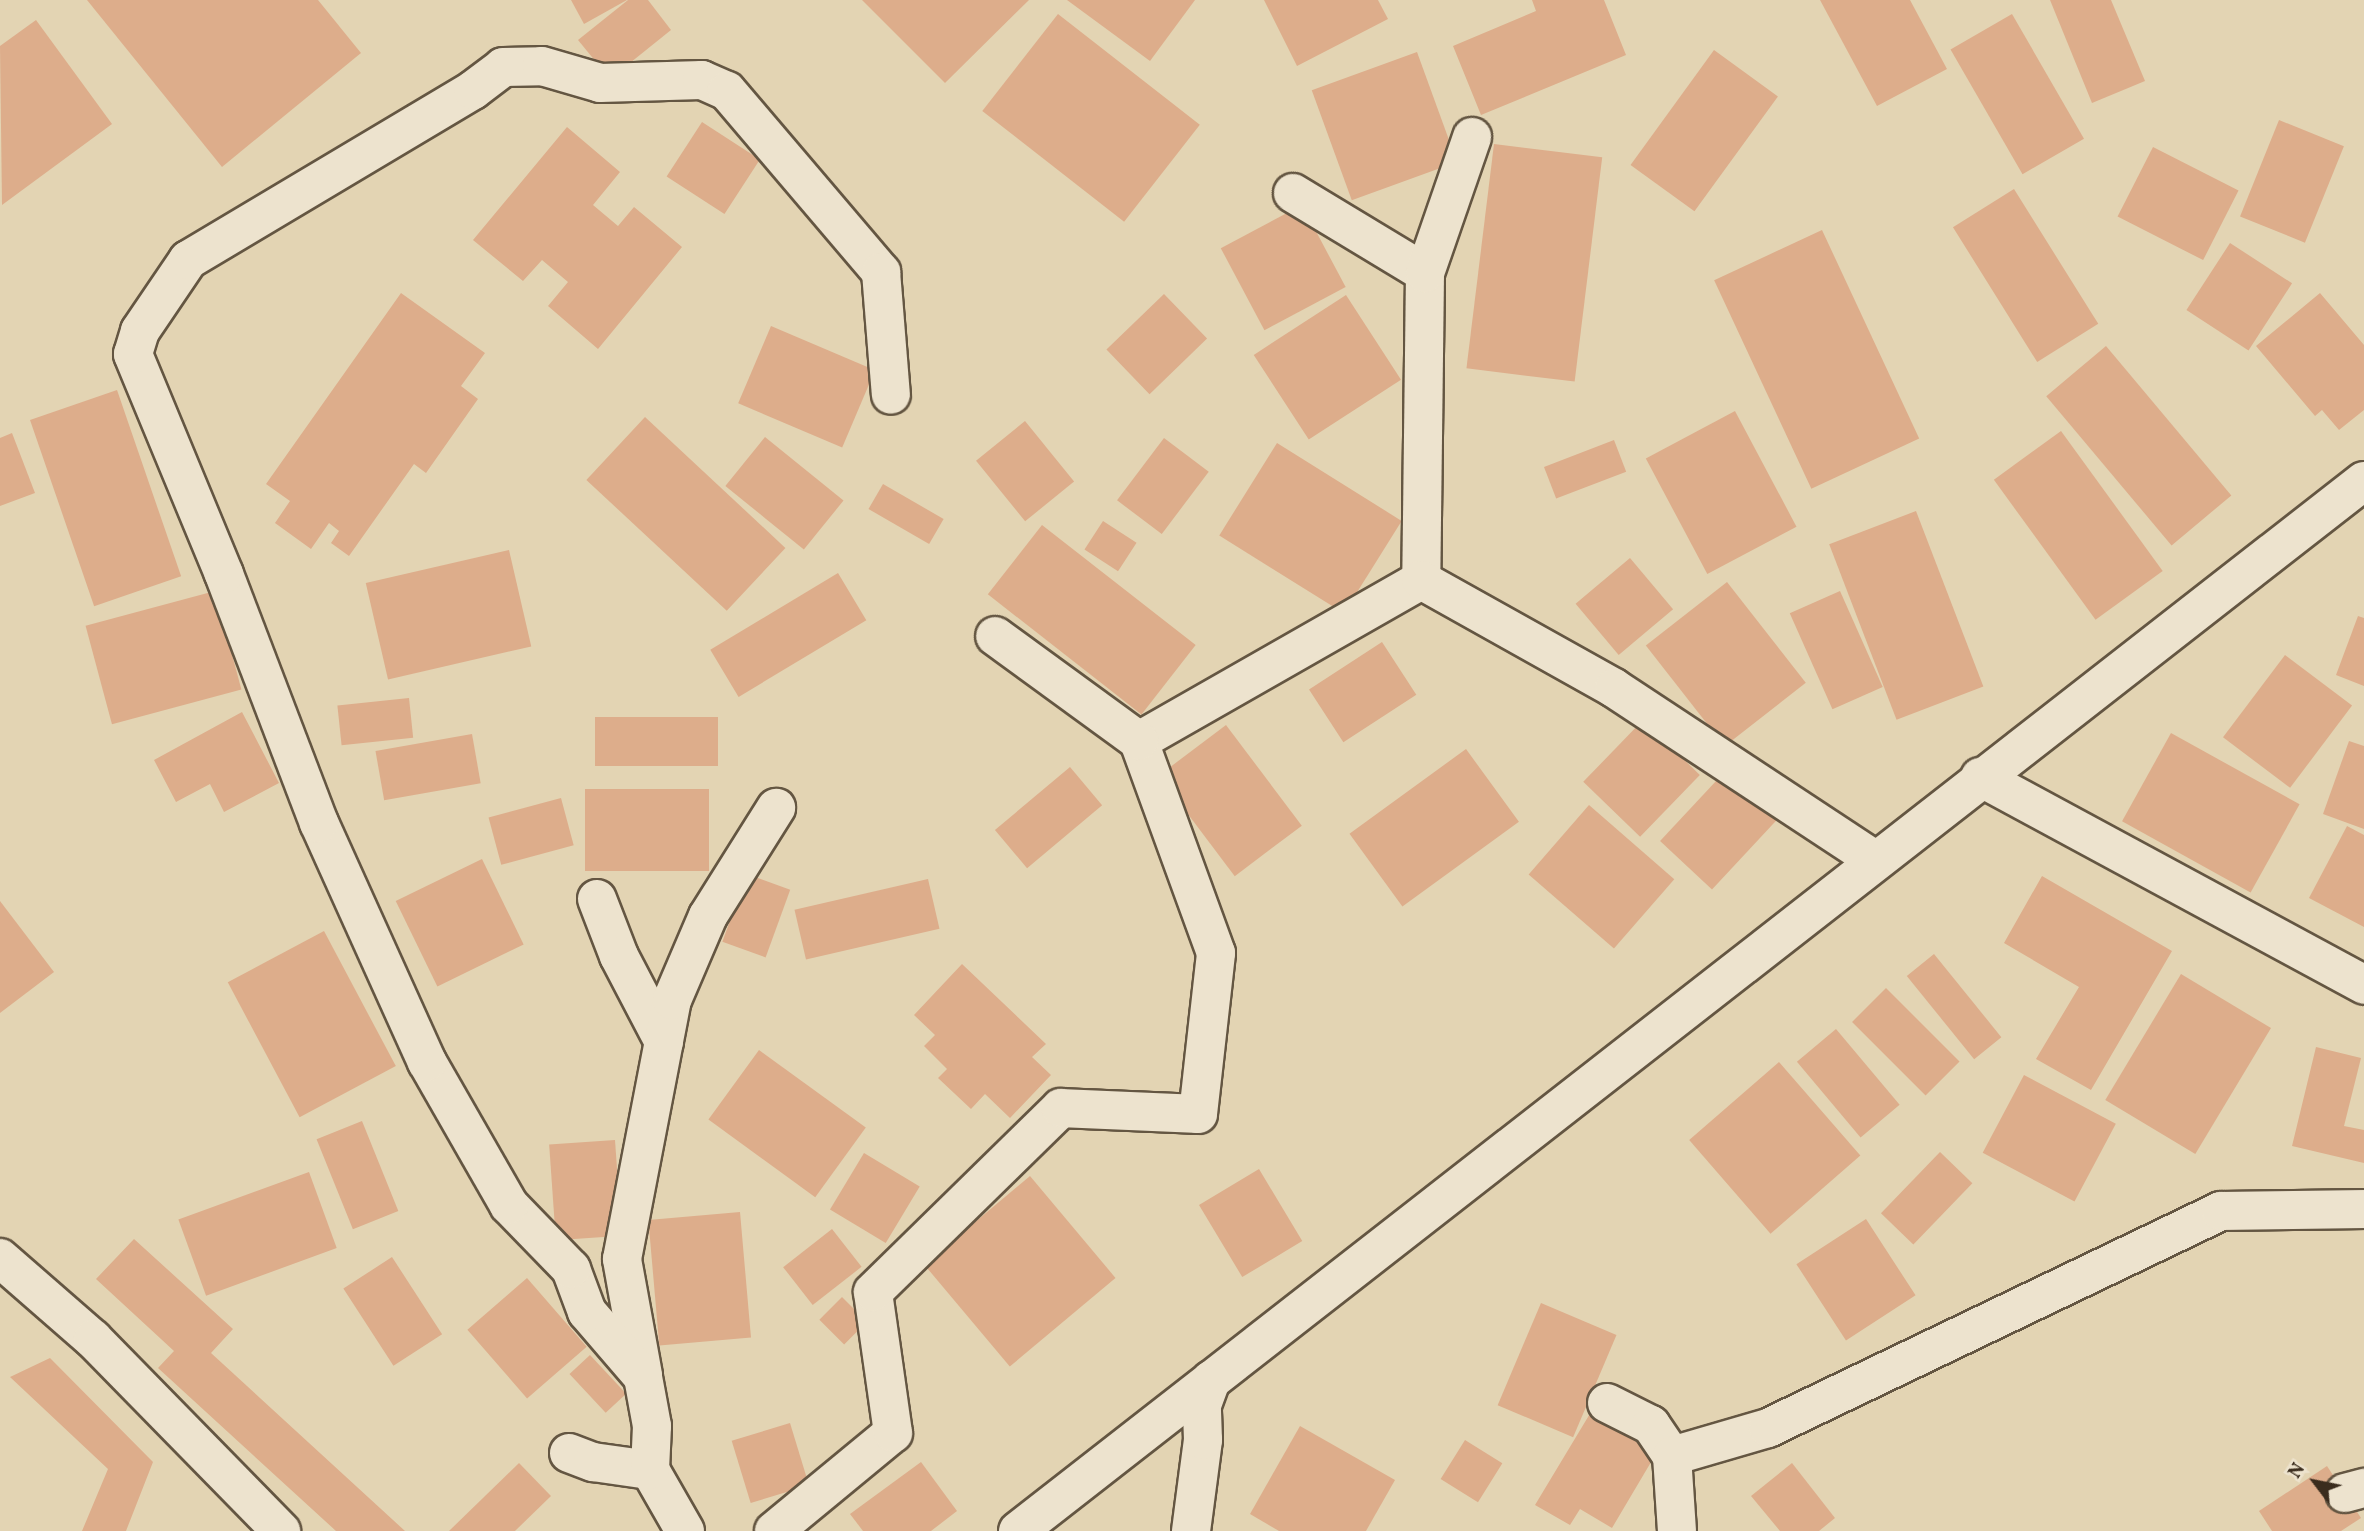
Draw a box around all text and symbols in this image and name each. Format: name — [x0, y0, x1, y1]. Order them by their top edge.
north arrow — [2280, 1447, 2350, 1517]
text: N — [2283, 1458, 2312, 1484]

